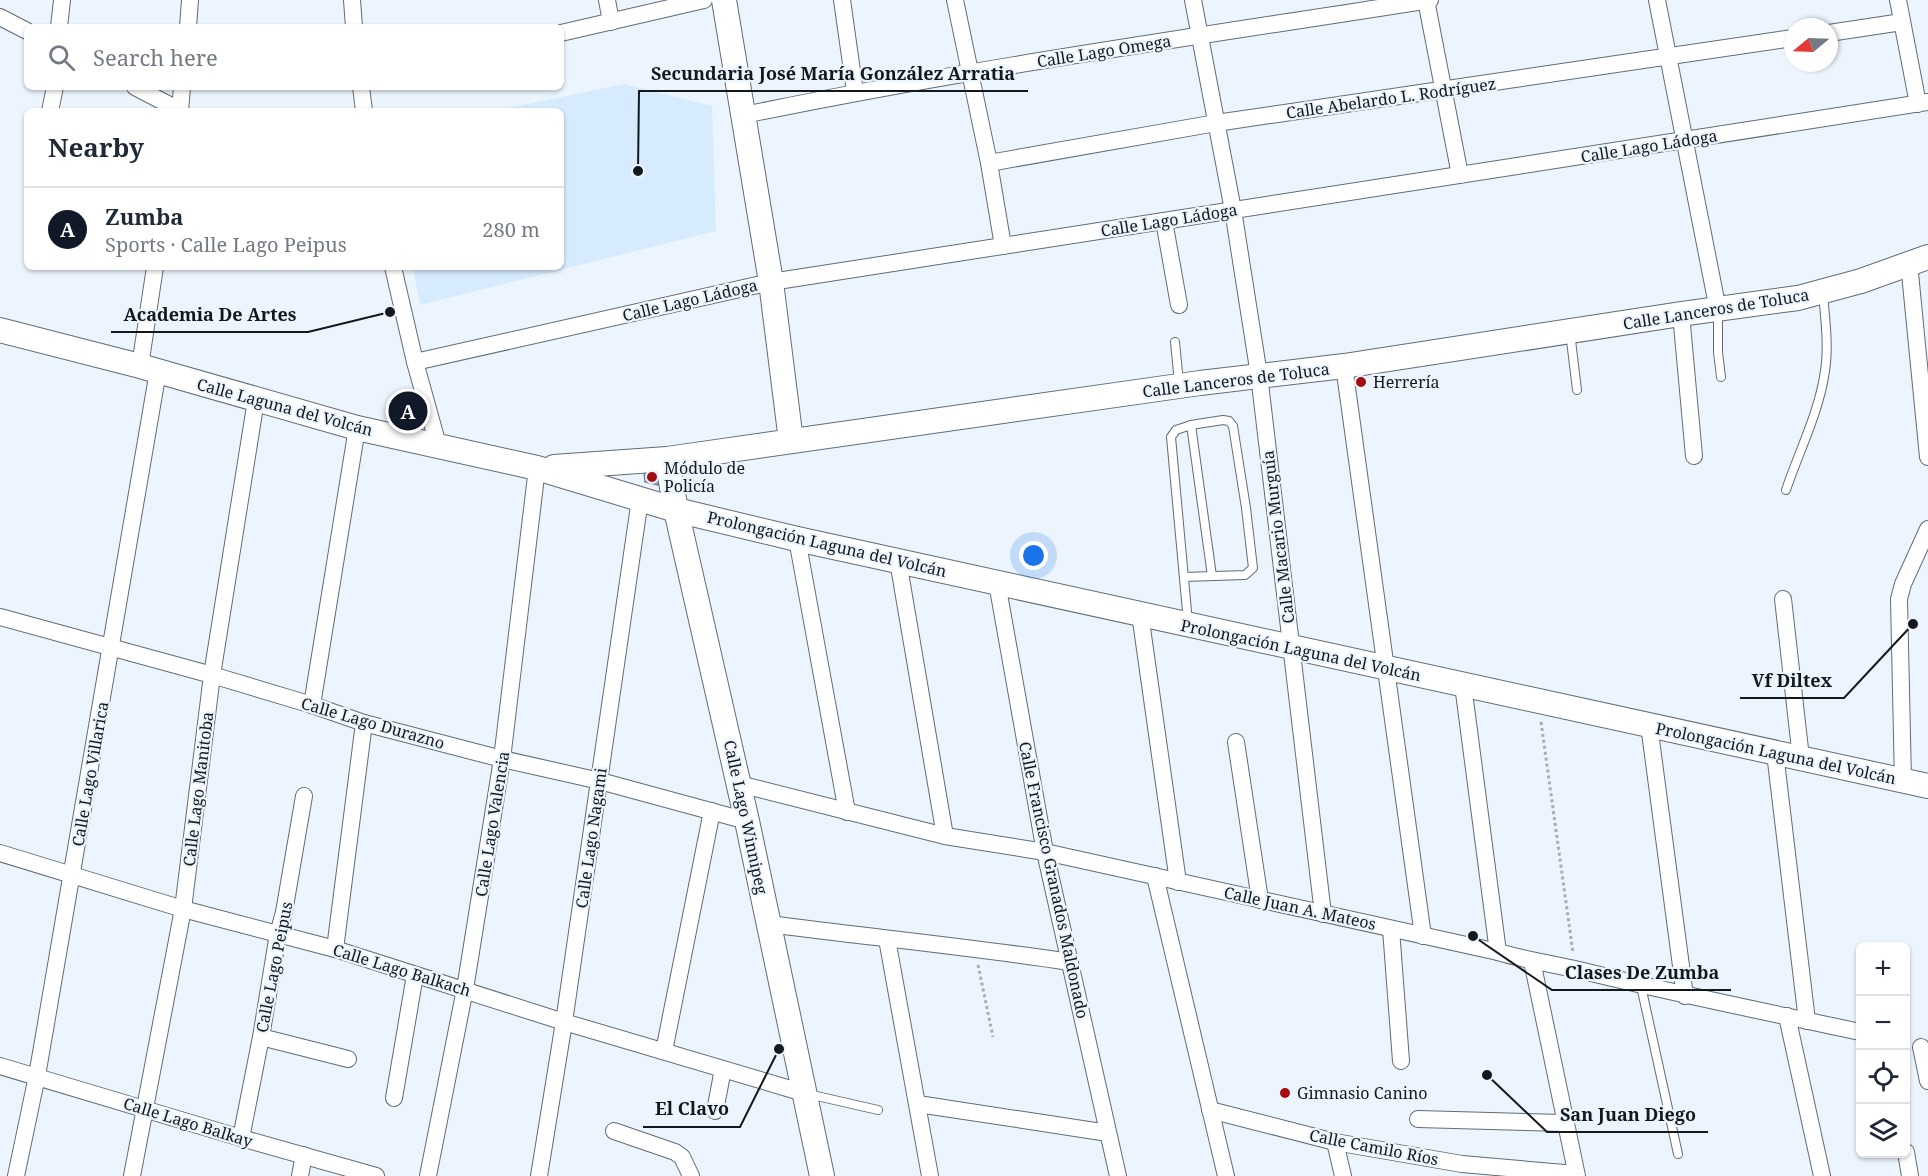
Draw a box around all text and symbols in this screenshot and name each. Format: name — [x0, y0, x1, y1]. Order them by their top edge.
north arrow — [1784, 18, 1838, 72]
search box — [24, 24, 564, 90]
street label: Calle Lago Omega — [1035, 30, 1173, 72]
icon: search — [45, 41, 78, 74]
text: Search here — [93, 42, 218, 72]
callout: Secundaria José María González Arratia — [639, 55, 1028, 91]
text: Secundaria José María González Arratia — [651, 61, 1015, 85]
street label: Calle Abelardo L. Rodríguez — [1285, 72, 1497, 124]
street label: Calle Lago Ládoga — [1579, 124, 1719, 168]
text: Nearby — [48, 129, 144, 165]
street label: Calle Lago Ládoga — [1099, 198, 1239, 242]
text: Zumba — [105, 201, 184, 231]
text: A — [60, 216, 75, 243]
text: 280 m — [482, 216, 540, 243]
text: Sports · Calle Lago Peipus — [105, 231, 347, 258]
street label: Calle Lago Ládoga — [620, 274, 760, 326]
street label: Calle Lanceros de Toluca — [1621, 283, 1811, 335]
callout: Academia De Artes — [111, 296, 308, 332]
text: Academia De Artes — [123, 302, 297, 326]
street label: Calle Lanceros de Toluca — [1141, 358, 1331, 402]
place label: Herrería — [1373, 371, 1440, 393]
street label: Calle Laguna del Volcán — [195, 373, 375, 441]
marker: Herrería — [1354, 375, 1368, 389]
pin: A — [388, 388, 428, 434]
street label: Calle Macario Murguía — [1256, 449, 1300, 625]
place label: Módulo de Policía — [664, 457, 745, 497]
marker: Módulo de Policía — [645, 470, 659, 484]
street label: Prolongación Laguna del Volcán — [705, 506, 949, 582]
your location — [1019, 541, 1048, 570]
street label: Prolongación Laguna del Volcán — [1179, 614, 1423, 686]
callout: Vf Diltex — [1740, 662, 1844, 698]
text: Vf Diltex — [1752, 668, 1833, 692]
street label: Calle Lago Durazno — [299, 692, 447, 754]
street label: Calle Lago Villarica — [66, 700, 114, 848]
street label: Calle Lago Manitoba — [178, 710, 218, 868]
street label: Prolongación Laguna del Volcán — [1654, 717, 1898, 789]
street label: Calle Lago Winnipeg — [719, 738, 773, 896]
street label: Calle Francisco Granados Maldonado — [1014, 739, 1094, 1021]
street label: Calle Lago Valencia — [470, 750, 514, 898]
street label: Calle Lago Nagami — [570, 766, 612, 910]
street label: Calle Juan A. Mateos — [1222, 881, 1378, 935]
street label: Calle Lago Peipus — [251, 900, 297, 1034]
street label: Calle Lago Balkach — [330, 939, 474, 1001]
map controls — [1856, 942, 1910, 1158]
button: + — [1856, 942, 1910, 996]
callout: Clases De Zumba — [1552, 954, 1731, 990]
text: Clases De Zumba — [1565, 960, 1719, 984]
button: − — [1856, 996, 1910, 1050]
button: locate — [1856, 1050, 1910, 1104]
place label: Gimnasio Canino — [1297, 1082, 1428, 1104]
marker: Gimnasio Canino — [1278, 1086, 1292, 1100]
callout: El Clavo — [643, 1091, 740, 1127]
street label: Calle Lago Balkay — [121, 1092, 256, 1152]
text: El Clavo — [655, 1096, 729, 1120]
callout: San Juan Diego — [1547, 1096, 1708, 1132]
text: San Juan Diego — [1560, 1102, 1696, 1126]
button: layers — [1856, 1104, 1910, 1158]
street label: Calle Camilo Ríos — [1308, 1124, 1440, 1170]

